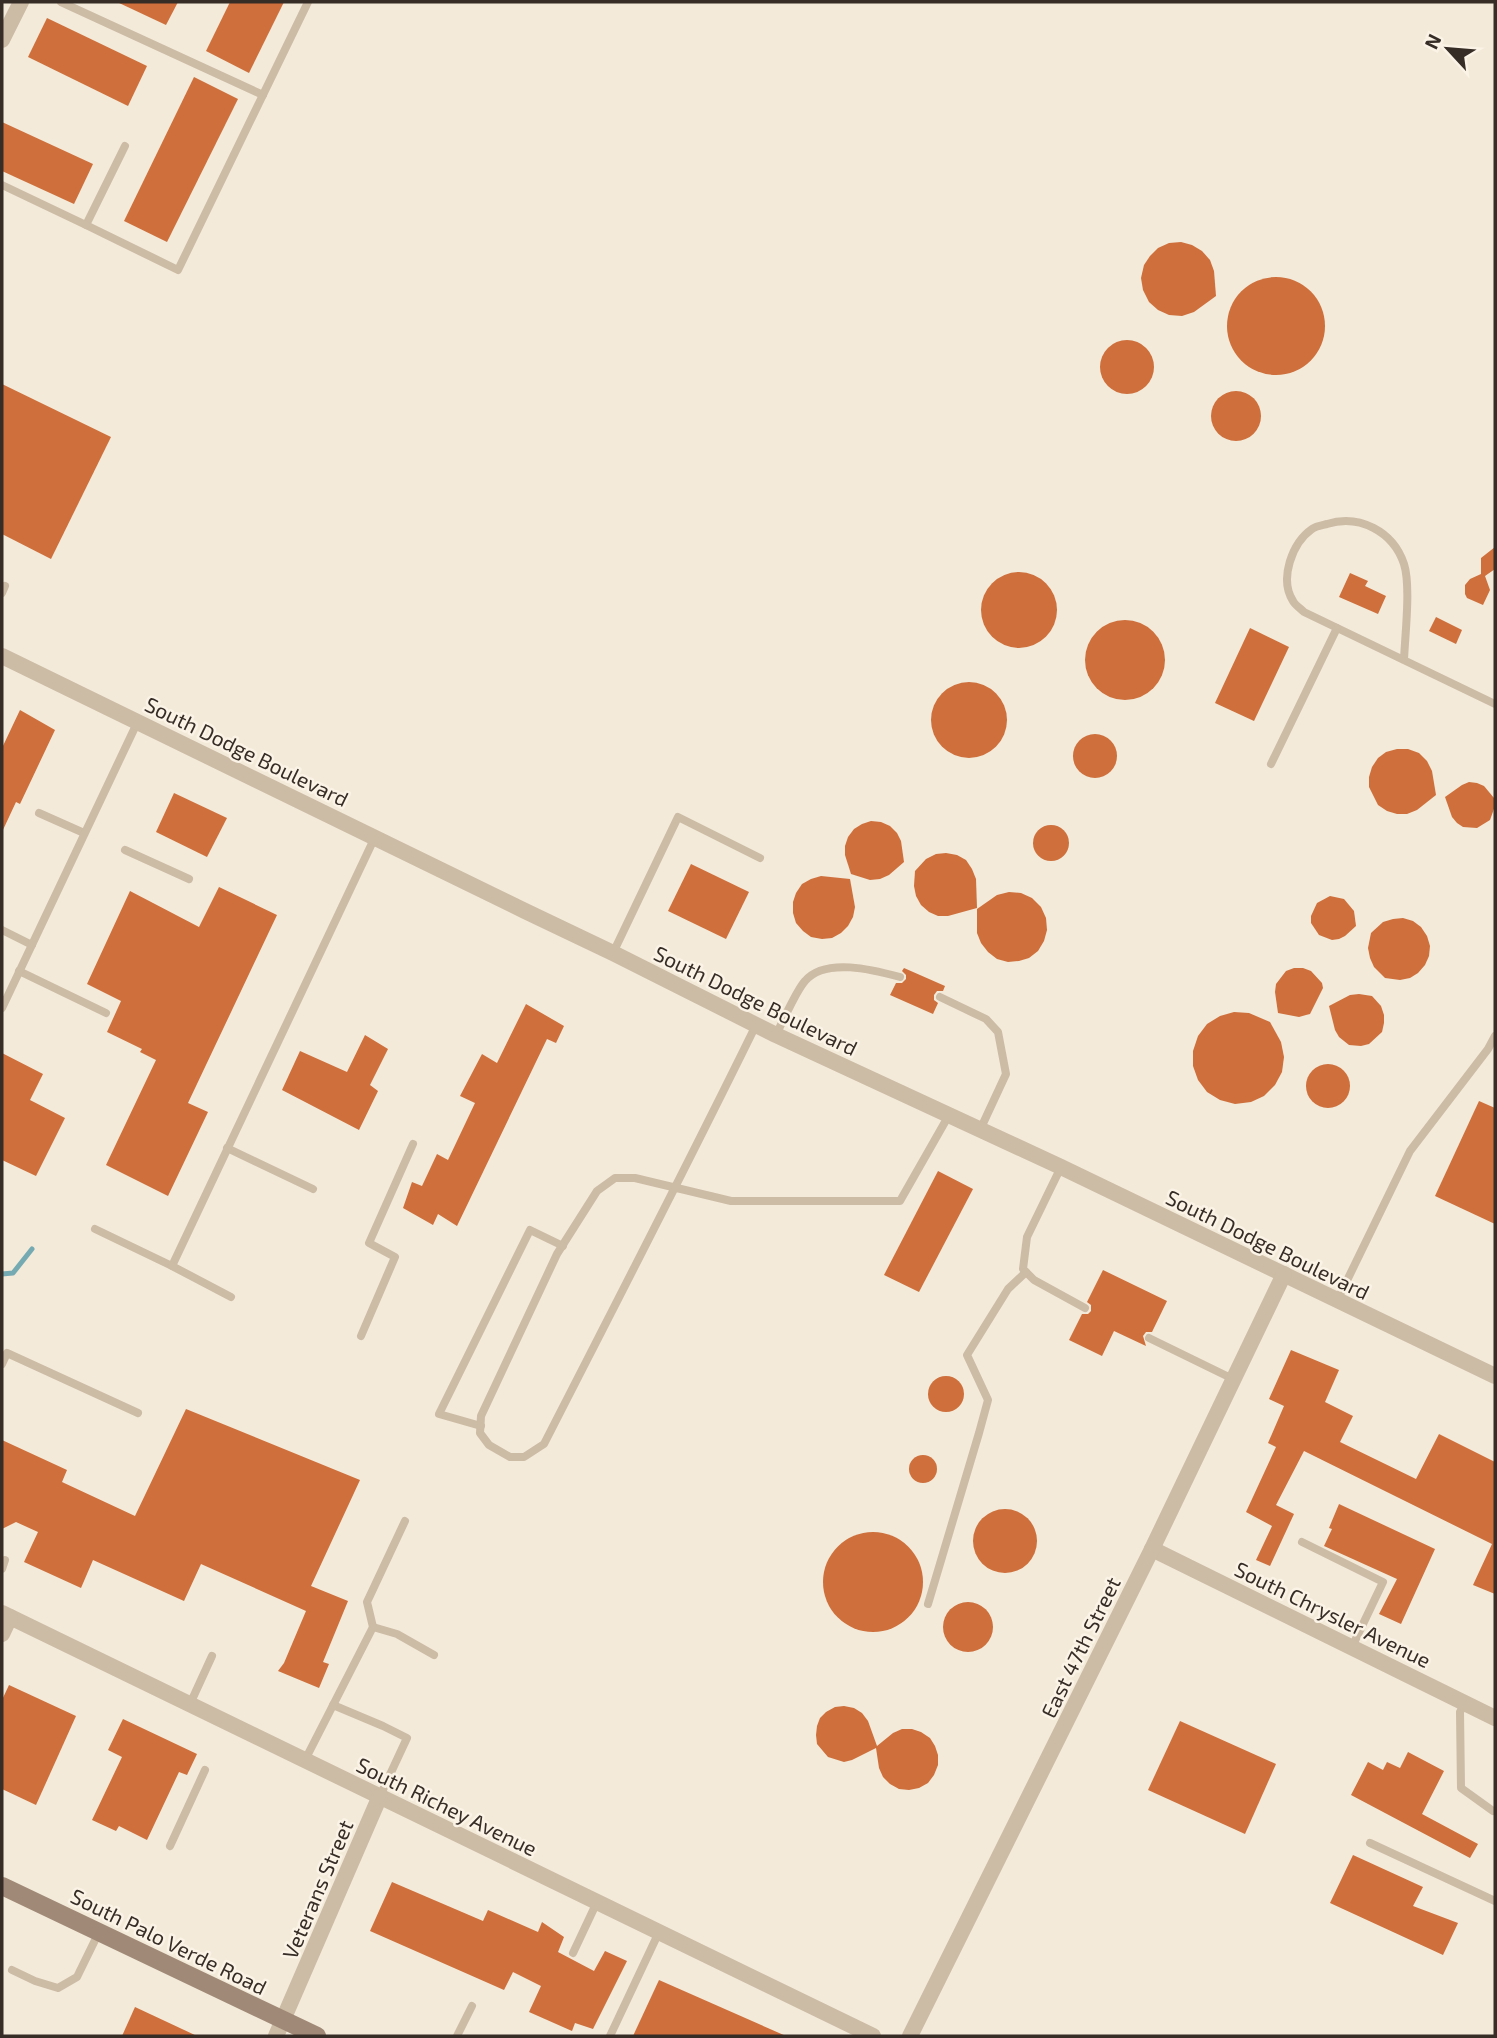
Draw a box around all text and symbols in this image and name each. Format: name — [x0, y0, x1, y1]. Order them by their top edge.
north arrow — [1413, 14, 1483, 84]
text: N — [1419, 30, 1446, 53]
street label: South Dodge Boulevard — [141, 691, 353, 811]
street label: South Dodge Boulevard — [650, 940, 862, 1060]
street label: South Dodge Boulevard — [1162, 1184, 1374, 1304]
street label: South Chrysler Avenue — [1231, 1556, 1435, 1672]
street label: East 47th Street — [1035, 1573, 1125, 1721]
street label: South Richey Avenue — [353, 1751, 541, 1861]
street label: Veterans Street — [276, 1816, 358, 1962]
street label: South Palo Verde Road — [67, 1883, 271, 1999]

